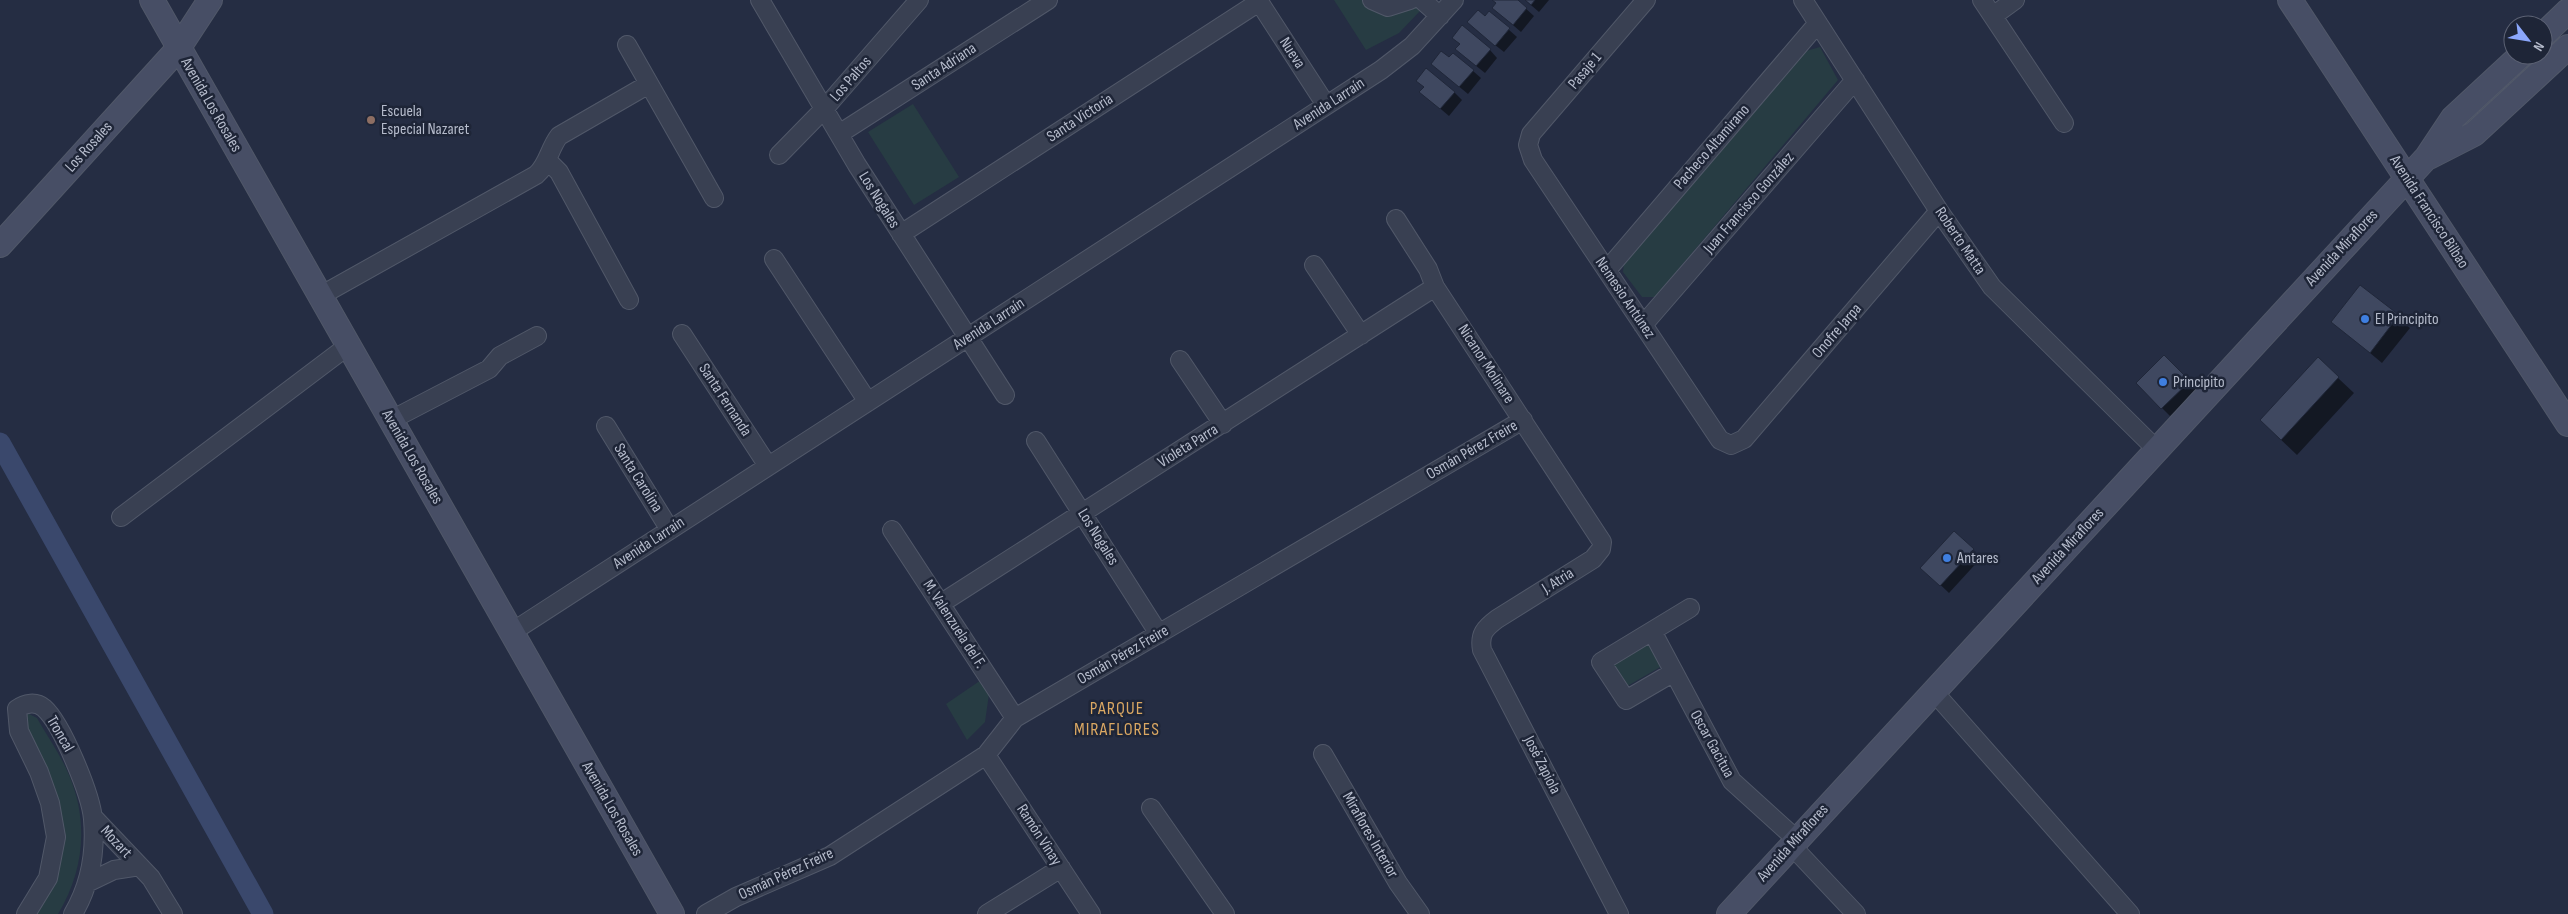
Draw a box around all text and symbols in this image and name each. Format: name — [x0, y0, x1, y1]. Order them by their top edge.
north arrow — [2503, 15, 2553, 65]
street label: Nueva — [1275, 34, 1309, 72]
street label: Santa Adriana — [908, 39, 980, 95]
text: N — [2530, 39, 2548, 54]
street label: Pasaje 1 — [1564, 49, 1606, 93]
street label: Los Paltos — [826, 52, 876, 105]
street label: Avenida Los Rosales — [176, 54, 246, 156]
street label: Avenida Larraín — [1289, 74, 1368, 135]
street label: Santa Victoria — [1043, 90, 1117, 146]
street label: Pacheco Altamirano — [1670, 101, 1754, 193]
place label: Escuela Especial Nazaret — [381, 102, 469, 139]
marker: Escuela Especial Nazaret — [365, 114, 377, 126]
street label: Los Rosales — [61, 118, 117, 176]
street label: Juan Francisco González — [1699, 148, 1798, 258]
street label: Avenida Francisco Bilbao — [2385, 151, 2473, 272]
street label: Los Nogales — [854, 168, 904, 232]
street label: Roberto Matta — [1931, 204, 1989, 278]
street label: Avenida Miraflores — [2301, 206, 2382, 291]
street label: Nemesio Antúnez — [1591, 254, 1659, 342]
street label: Avenida Larraín — [949, 294, 1028, 355]
street label: Onofre Jarpa — [1808, 300, 1866, 362]
place label: El Principito — [2375, 310, 2439, 329]
marker: El Principito — [2359, 313, 2371, 325]
street label: Nicanor Molinare — [1453, 321, 1519, 407]
street label: Santa Fernanda — [694, 360, 756, 440]
place label: Principito — [2173, 373, 2225, 392]
marker: Principito — [2157, 376, 2169, 388]
street label: Avenida Los Rosales — [377, 406, 447, 508]
street label: Osmán Pérez Freire — [1423, 416, 1521, 484]
street label: Violeta Parra — [1154, 420, 1222, 472]
street label: Santa Carolina — [609, 440, 667, 516]
street label: Avenida Miraflores — [2027, 504, 2108, 589]
street label: Los Nogales — [1073, 505, 1123, 569]
street label: Avenida Larraín — [609, 513, 688, 574]
place label: Antares — [1956, 549, 1999, 568]
marker: Antares — [1941, 552, 1953, 564]
street label: J. Atria — [1538, 564, 1577, 599]
street label: M. Valenzuela del F. — [918, 576, 990, 672]
street label: Osmán Pérez Freire — [1074, 621, 1172, 689]
district label: PARQUE MIRAFLORES — [1074, 698, 1160, 740]
street label: Oscar Gacitua — [1686, 707, 1738, 781]
street label: Troncal — [42, 713, 78, 755]
street label: José Zapiola — [1519, 732, 1565, 797]
street label: Avenida Los Rosales — [577, 758, 647, 860]
street label: Miraflores Interior — [1338, 789, 1402, 882]
street label: Avenida Miraflores — [1753, 800, 1833, 886]
street label: Ramón Vinay — [1012, 801, 1066, 869]
street label: Mozart — [96, 822, 136, 862]
street label: Osmán Pérez Freire — [736, 844, 836, 904]

